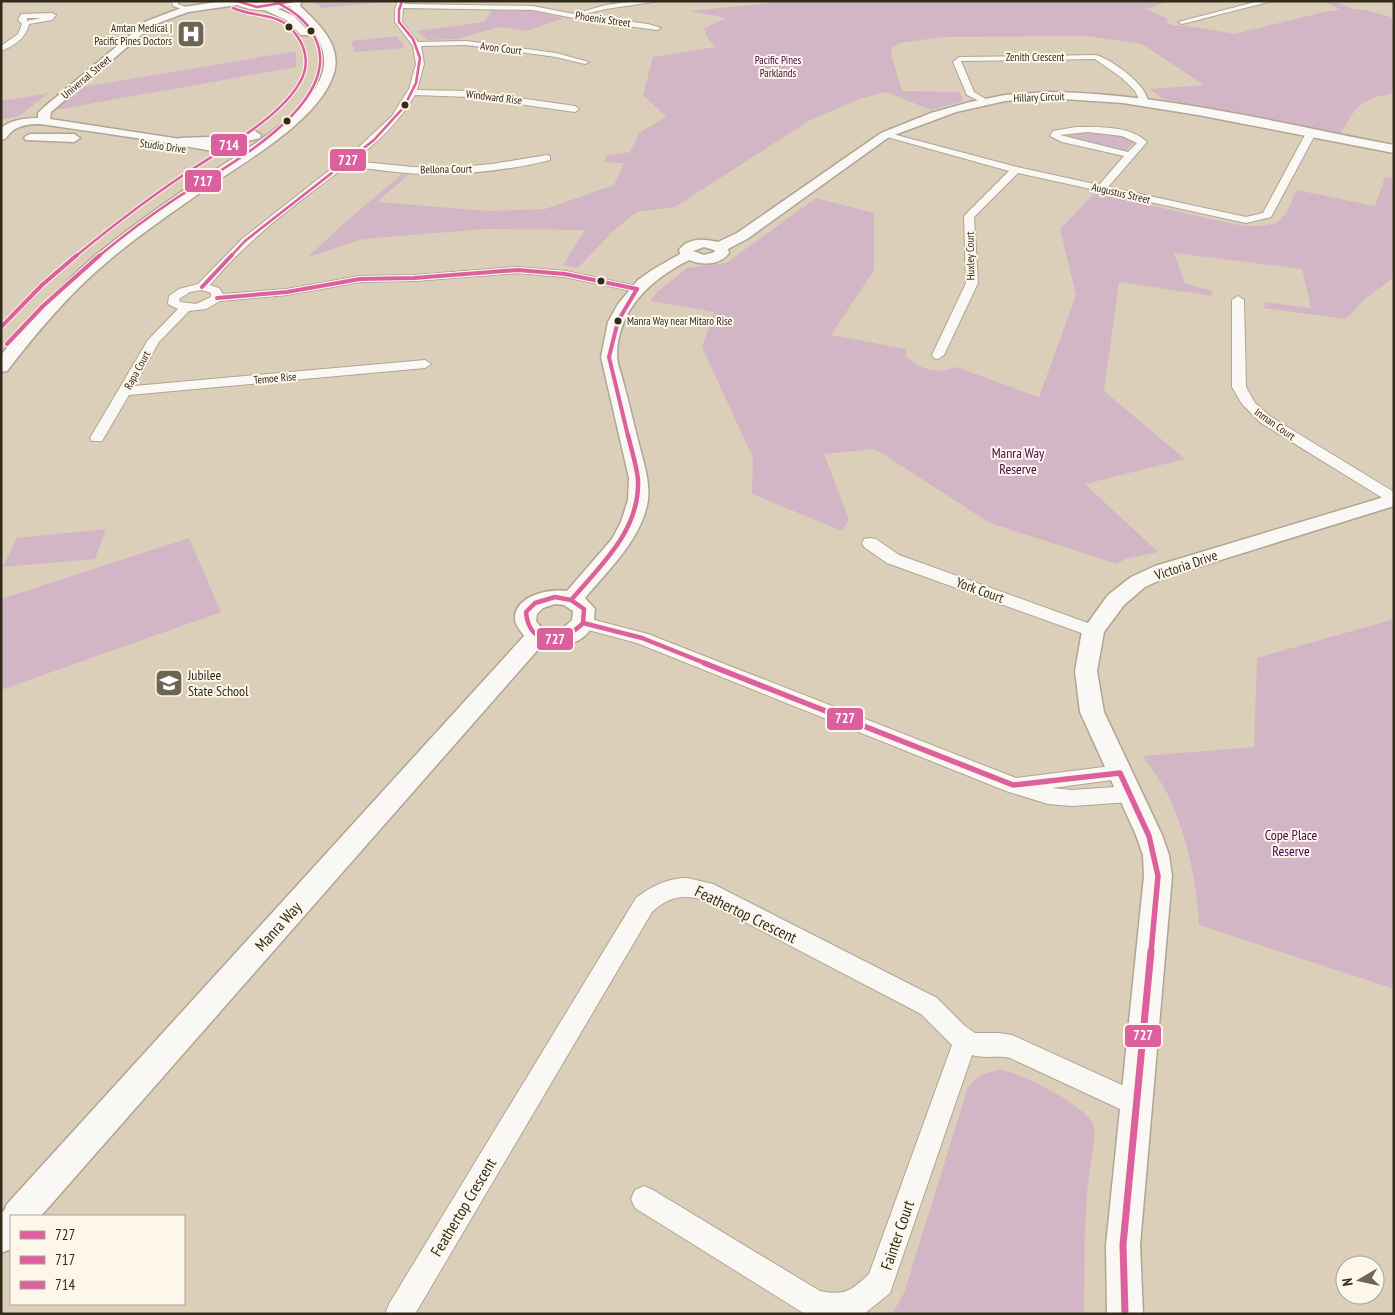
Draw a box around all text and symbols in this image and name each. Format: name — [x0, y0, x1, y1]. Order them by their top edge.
street label: Phoenix Street — [574, 8, 632, 30]
hospital icon: Amtan Medical | Pacific Pines Doctors — [176, 19, 206, 49]
place label: Amtan Medical | Pacific Pines Doctors — [94, 21, 172, 48]
unlabelled marker — [284, 22, 294, 32]
unlabelled marker — [306, 26, 316, 36]
street label: Avon Court — [479, 39, 523, 57]
street label: Zenith Crescent — [1006, 50, 1064, 64]
street label: Universal Street — [58, 52, 114, 102]
park label: Pacific Pines Parklands — [755, 53, 802, 80]
street label: Windward Rise — [465, 87, 523, 107]
street label: Hillary Circuit — [1013, 89, 1065, 105]
unlabelled marker — [400, 100, 410, 110]
unlabelled marker — [282, 116, 292, 126]
line badge: 714 — [210, 133, 248, 157]
street label: Studio Drive — [139, 136, 188, 156]
text: 714 — [219, 136, 239, 154]
line badge: 727 — [329, 148, 367, 172]
text: 727 — [338, 151, 358, 169]
street label: Bellona Court — [420, 162, 472, 176]
line badge: 717 — [184, 169, 222, 193]
text: 717 — [193, 172, 213, 190]
street label: Augustus Street — [1090, 179, 1152, 207]
street label: Huxley Court — [963, 231, 977, 281]
unlabelled marker — [596, 276, 606, 286]
place label: Manra Way near Mitaro Rise — [627, 314, 733, 328]
marker: Manra Way near Mitaro Rise — [613, 316, 623, 326]
street label: Rapa Court — [121, 348, 153, 392]
street label: Temoe Rise — [253, 369, 298, 387]
street label: Inman Court — [1252, 405, 1298, 443]
park label: Manra Way Reserve — [992, 444, 1045, 478]
street label: Victoria Drive — [1151, 546, 1220, 584]
street label: York Court — [954, 573, 1006, 607]
line badge: 727 — [536, 627, 574, 651]
text: 727 — [545, 630, 565, 648]
place label: Jubilee State School — [187, 666, 249, 700]
school or university icon: Jubilee State School — [154, 668, 184, 698]
line badge: 727 — [826, 707, 864, 731]
text: 727 — [835, 709, 855, 727]
park label: Cope Place Reserve — [1265, 826, 1318, 860]
street label: Feathertop Crescent — [692, 881, 801, 948]
street label: Manra Way — [250, 897, 306, 955]
line badge: 727 — [1124, 1024, 1162, 1048]
text: 727 — [1133, 1026, 1153, 1044]
street label: Feathertop Crescent — [426, 1154, 500, 1260]
street label: Fainter Court — [876, 1197, 918, 1272]
legend — [10, 1215, 185, 1305]
text: 727 — [55, 1225, 75, 1244]
text: 717 — [55, 1250, 75, 1269]
north arrow — [1335, 1255, 1385, 1305]
text: 714 — [55, 1275, 76, 1294]
text: N — [1338, 1277, 1357, 1287]

